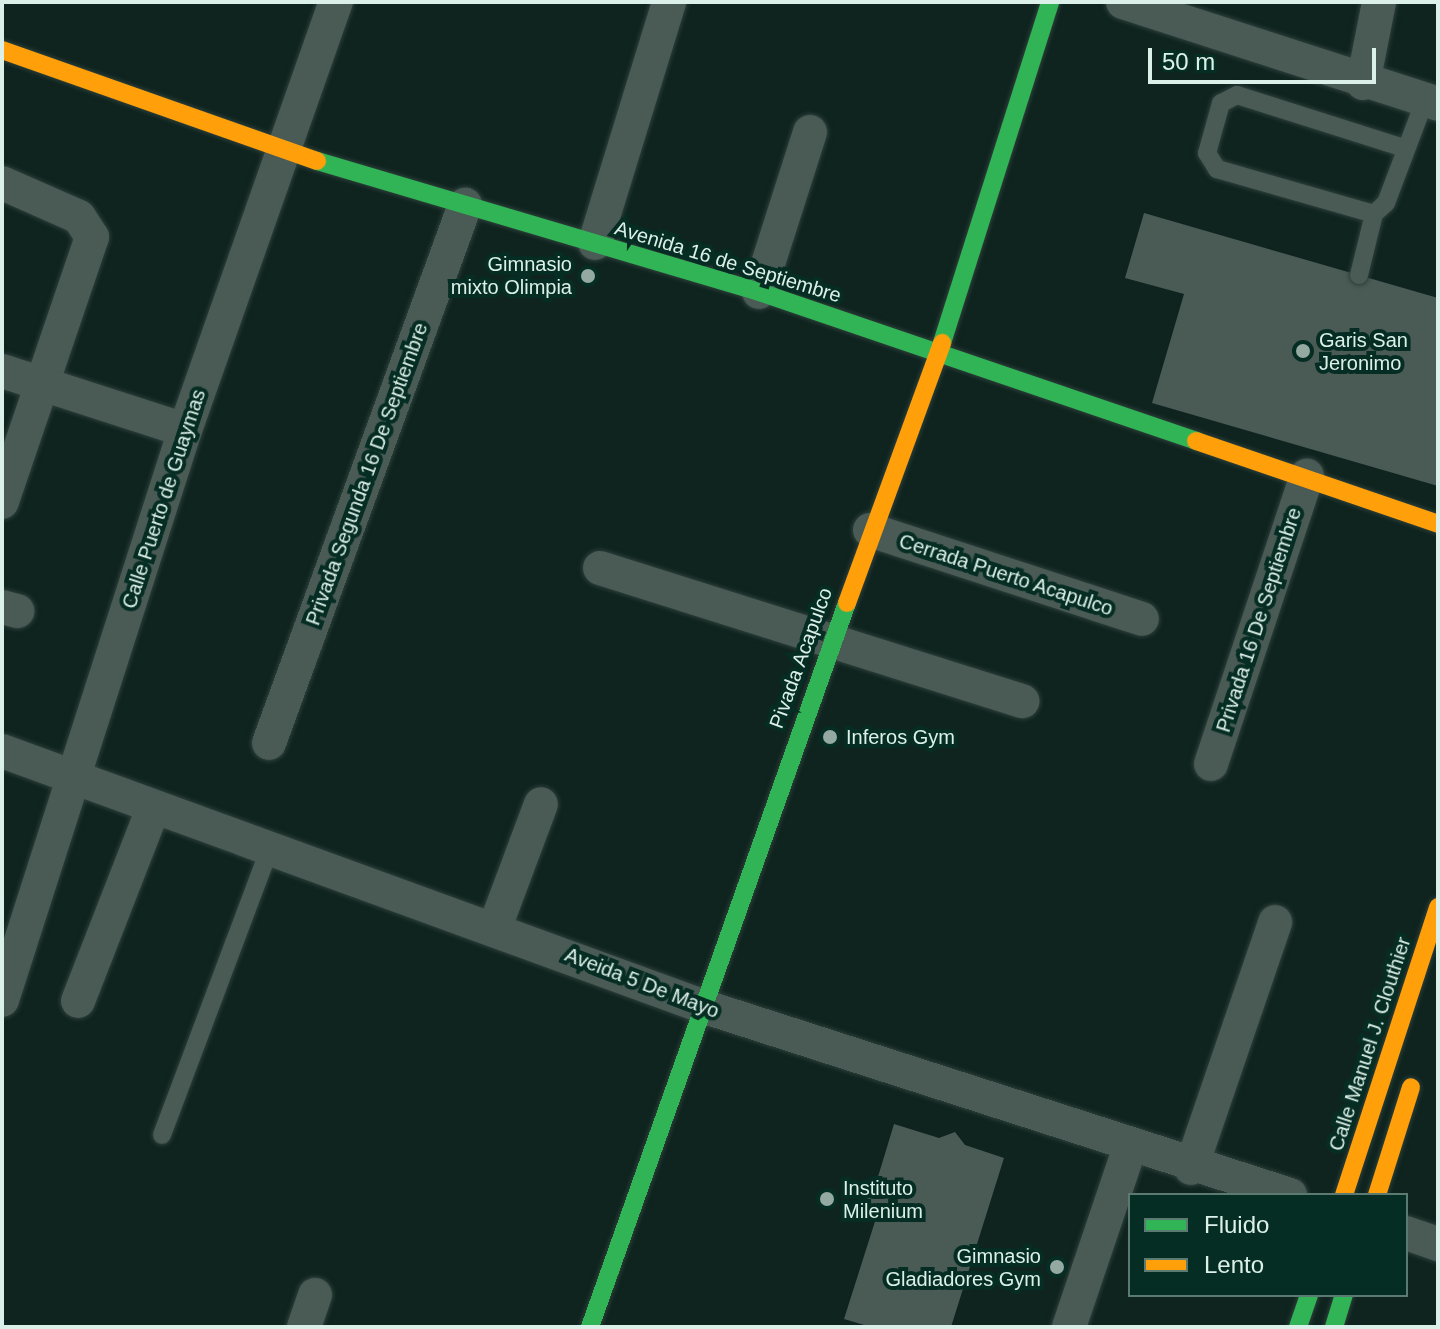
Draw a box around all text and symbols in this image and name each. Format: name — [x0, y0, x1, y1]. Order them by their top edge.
scale bar — [1152, 32, 1380, 82]
text: 50 m — [1162, 48, 1215, 75]
street label: Avenida 16 de Septiembre — [612, 216, 844, 308]
place label: Gimnasio mixto Olimpia — [451, 252, 572, 299]
marker: Gimnasio mixto Olimpia — [579, 267, 597, 285]
street label: Privada Segunda 16 De Septiembre — [301, 319, 433, 629]
place label: Garis San Jeronimo — [1319, 328, 1408, 375]
marker: Garis San Jeronimo — [1294, 342, 1312, 360]
street label: Calle Puerto de Guaymas — [117, 386, 211, 612]
street label: Privada 16 De Septiembre — [1211, 505, 1307, 735]
street label: Cerrada Puerto Acapulco — [896, 529, 1116, 621]
street label: Pivada Acapulco — [764, 584, 838, 732]
place label: Inferos Gym — [846, 725, 955, 749]
marker: Inferos Gym — [821, 728, 839, 746]
street label: Calle Manuel J. Clouthier — [1324, 934, 1416, 1154]
street label: Aveida 5 De Mayo — [562, 943, 722, 1023]
place label: Instituto Milenium — [843, 1176, 923, 1223]
marker: Instituto Milenium — [818, 1190, 836, 1208]
legend — [1128, 1193, 1408, 1297]
text: Fluido — [1204, 1211, 1269, 1238]
place label: Gimnasio Gladiadores Gym — [885, 1244, 1041, 1291]
text: Lento — [1204, 1251, 1264, 1278]
marker: Gimnasio Gladiadores Gym — [1048, 1258, 1066, 1276]

